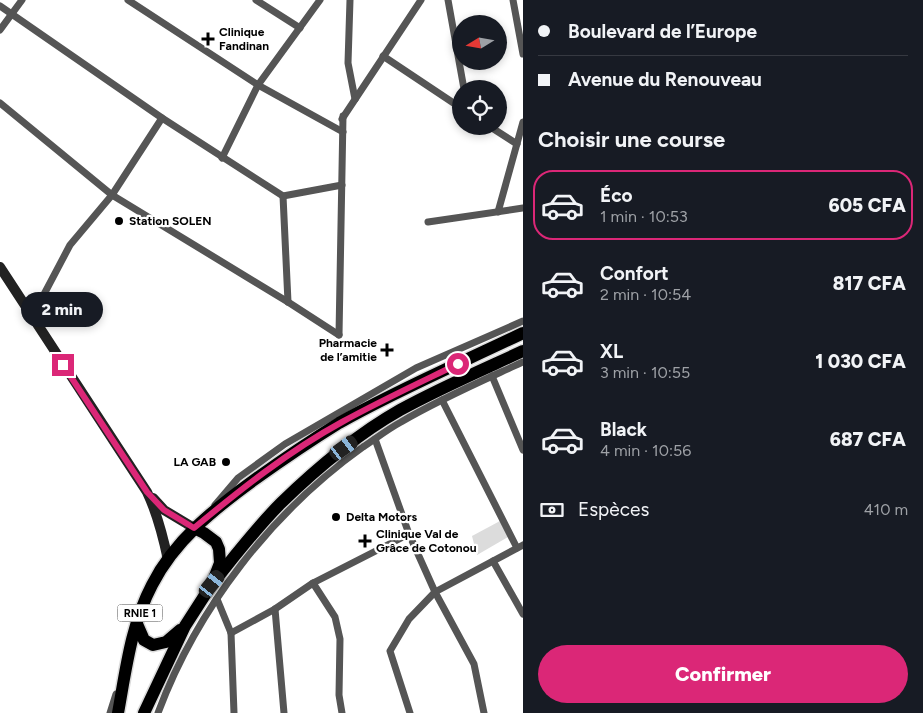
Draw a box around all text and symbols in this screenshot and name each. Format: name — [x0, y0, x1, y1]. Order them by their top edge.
north arrow — [452, 15, 508, 70]
map controls — [452, 15, 507, 135]
text: Boulevard de l’Europe — [568, 20, 757, 43]
place label: Clinique Fandinan — [219, 25, 269, 53]
marker: Clinique Fandinan — [201, 32, 215, 46]
text: Avenue du Renouveau — [568, 68, 762, 91]
button: locate — [452, 80, 507, 135]
text: Choisir une course — [538, 126, 725, 153]
icon: car — [540, 183, 585, 228]
text: Éco — [600, 184, 633, 207]
text: 605 CFA — [829, 194, 906, 217]
text: 1 min · 10:53 — [600, 207, 688, 226]
place label: Station SOLEN — [129, 214, 212, 228]
marker: Station SOLEN — [113, 215, 125, 227]
icon: car — [540, 261, 585, 306]
text: Confort — [600, 262, 669, 285]
text: 817 CFA — [833, 272, 906, 295]
text: 2 min · 10:54 — [600, 285, 691, 304]
callout: 2 min — [22, 292, 104, 328]
text: 2 min — [42, 300, 82, 319]
place label: Pharmacie de l’amitie — [319, 336, 377, 364]
icon: car — [540, 339, 585, 384]
text: XL — [600, 340, 623, 363]
marker: Pharmacie de l’amitie — [381, 344, 393, 356]
text: 1 030 CFA — [815, 350, 906, 373]
route start — [447, 353, 469, 375]
route end — [52, 354, 74, 376]
text: 3 min · 10:55 — [600, 363, 690, 382]
icon: car — [540, 417, 585, 462]
text: Black — [600, 418, 647, 441]
text: 687 CFA — [830, 428, 906, 451]
car — [327, 433, 360, 463]
text: 4 min · 10:56 — [600, 441, 691, 460]
place label: LA GAB — [174, 455, 216, 469]
marker: LA GAB — [220, 456, 232, 468]
icon: cash — [538, 496, 566, 524]
text: Espèces — [578, 498, 649, 521]
text: 410 m — [864, 500, 908, 519]
place label: Delta Motors — [346, 510, 417, 524]
marker: Delta Motors — [330, 511, 342, 523]
place label: Clinique Val de Grâce de Cotonou — [376, 527, 477, 555]
marker: Clinique Val de Grâce de Cotonou — [358, 534, 372, 548]
car — [196, 568, 227, 600]
road number: RNIE 1 — [118, 604, 162, 622]
button: Confirmer — [538, 645, 908, 703]

